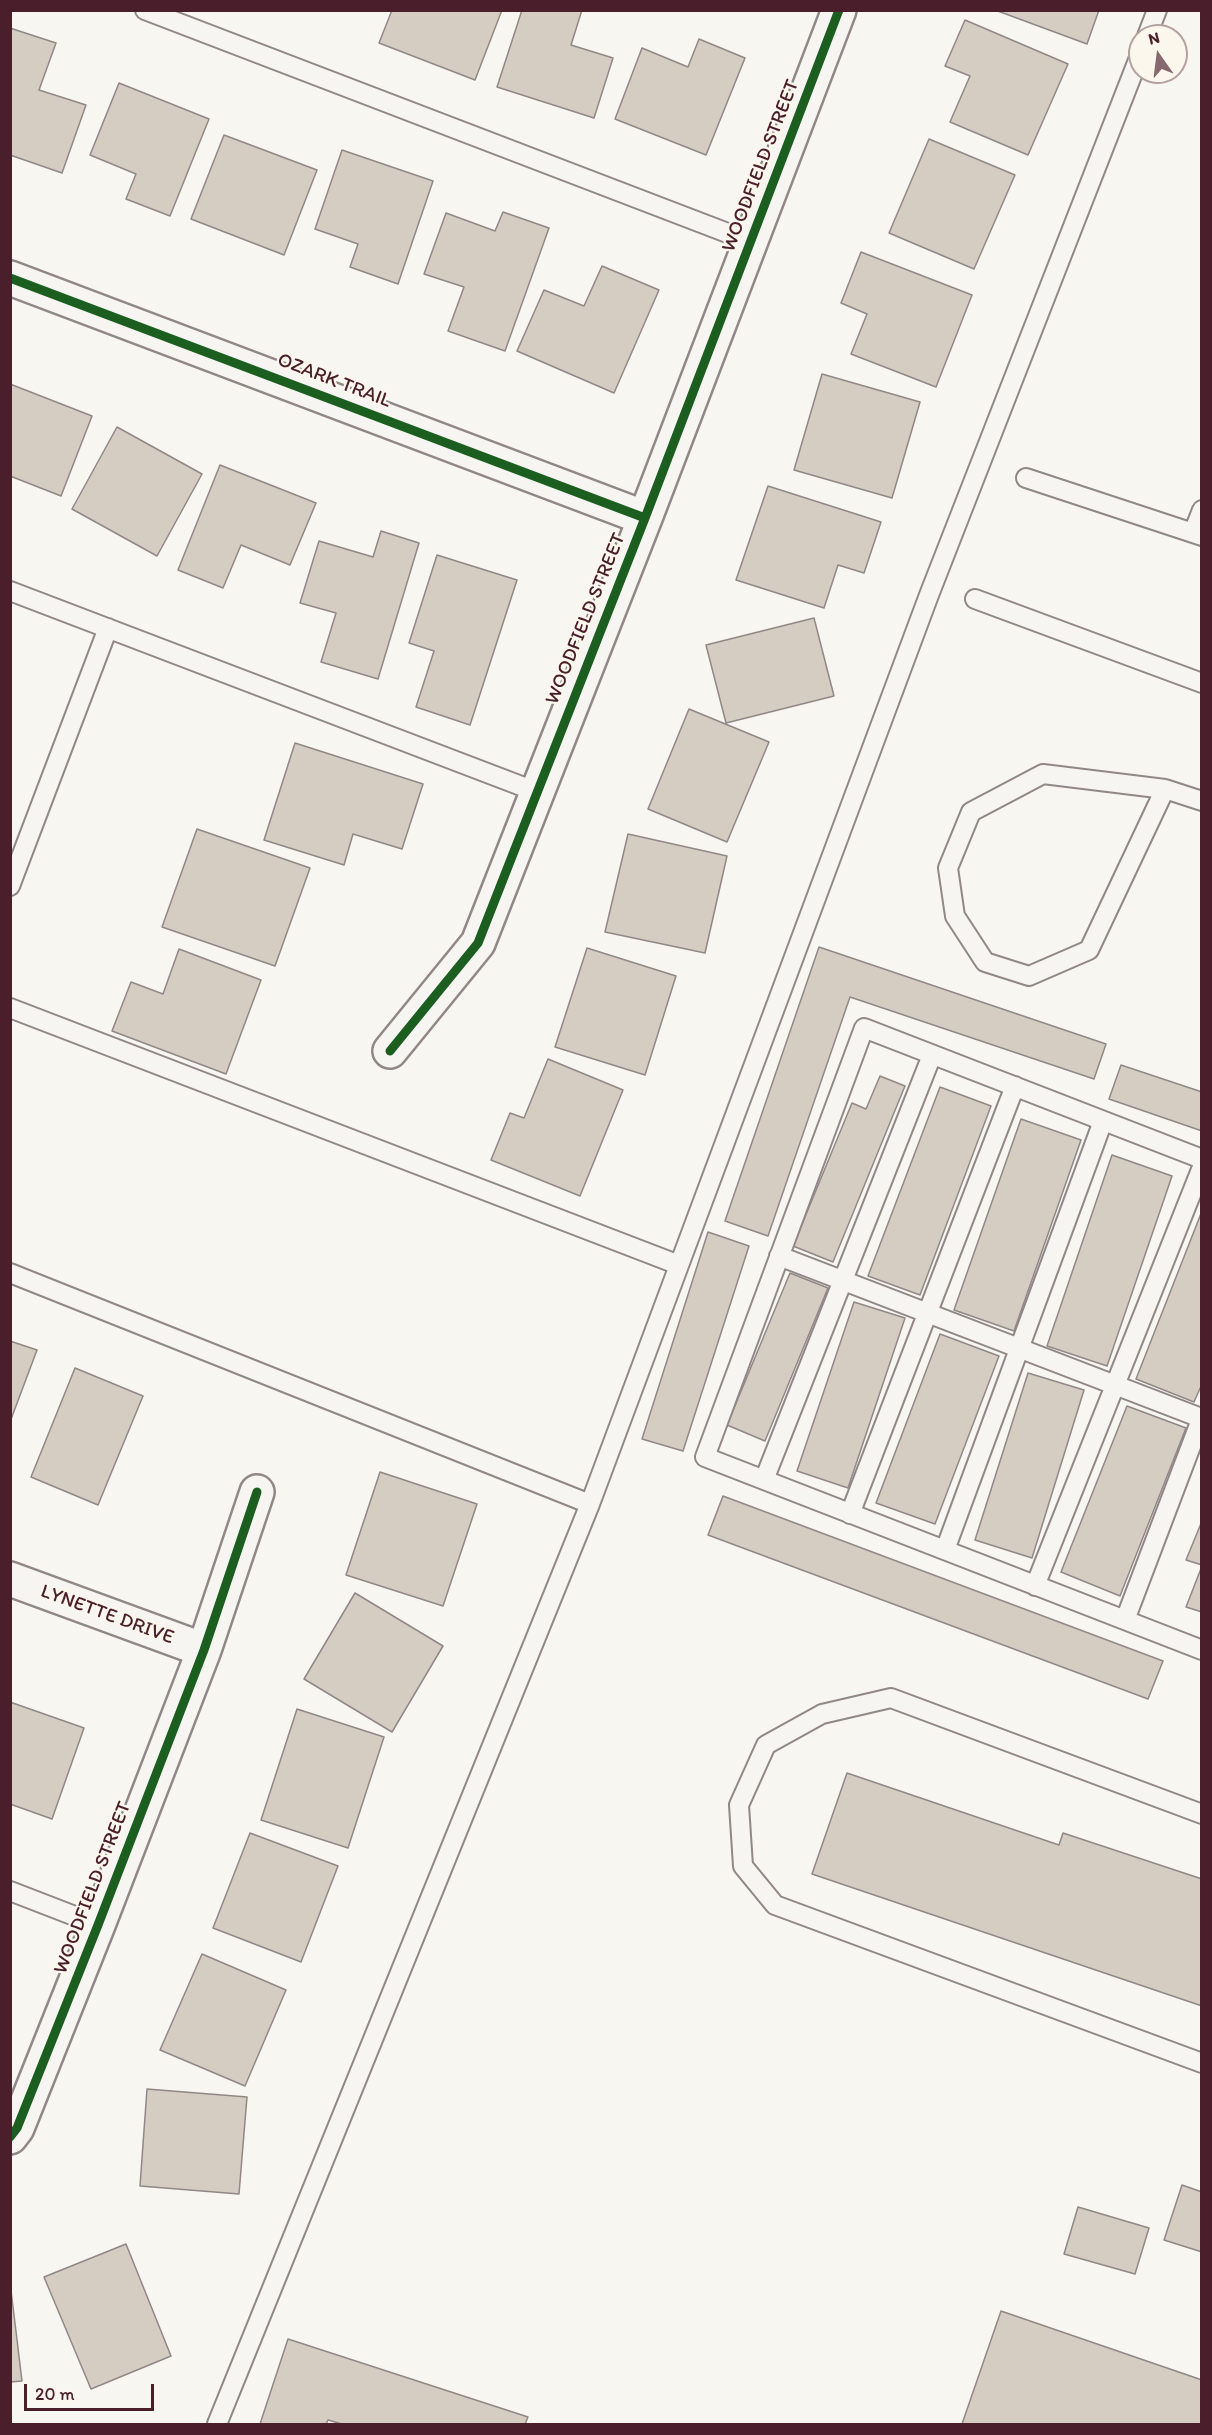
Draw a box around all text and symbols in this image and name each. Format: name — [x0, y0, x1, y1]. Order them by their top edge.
north arrow — [1128, 24, 1188, 84]
text: N — [1146, 27, 1162, 49]
street label: WOODFIELD STREET — [717, 76, 805, 256]
street label: OZARK TRAIL — [274, 348, 394, 414]
street label: WOODFIELD STREET — [541, 530, 631, 708]
street label: LYNETTE DRIVE — [37, 1580, 177, 1650]
street label: WOODFIELD STREET — [49, 1798, 137, 1978]
scale bar — [27, 2372, 158, 2410]
text: 20 m — [35, 2383, 75, 2405]

